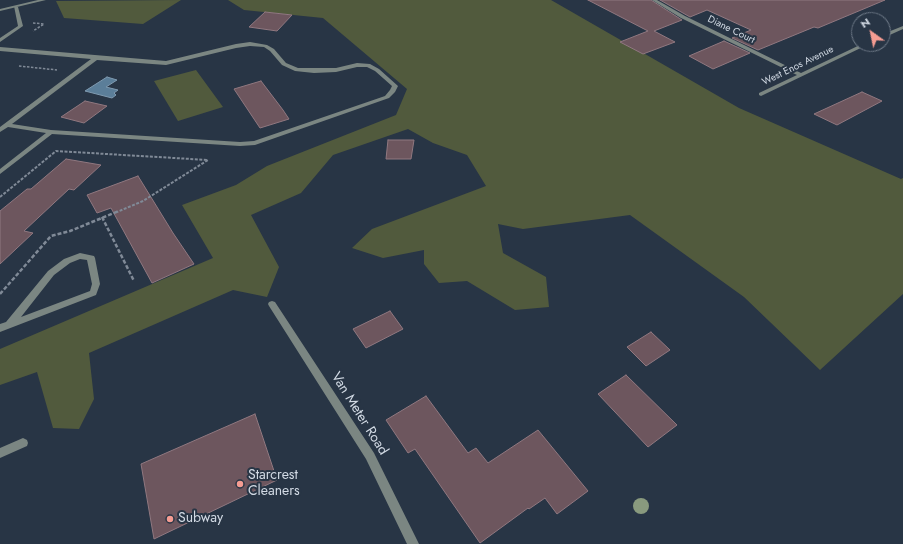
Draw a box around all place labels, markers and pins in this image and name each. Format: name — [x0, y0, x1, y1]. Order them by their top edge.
place label: Starcrest Cleaners — [248, 468, 300, 500]
marker: Starcrest Cleaners — [235, 479, 245, 489]
place label: Subway — [178, 511, 223, 527]
marker: Subway — [165, 514, 175, 524]

